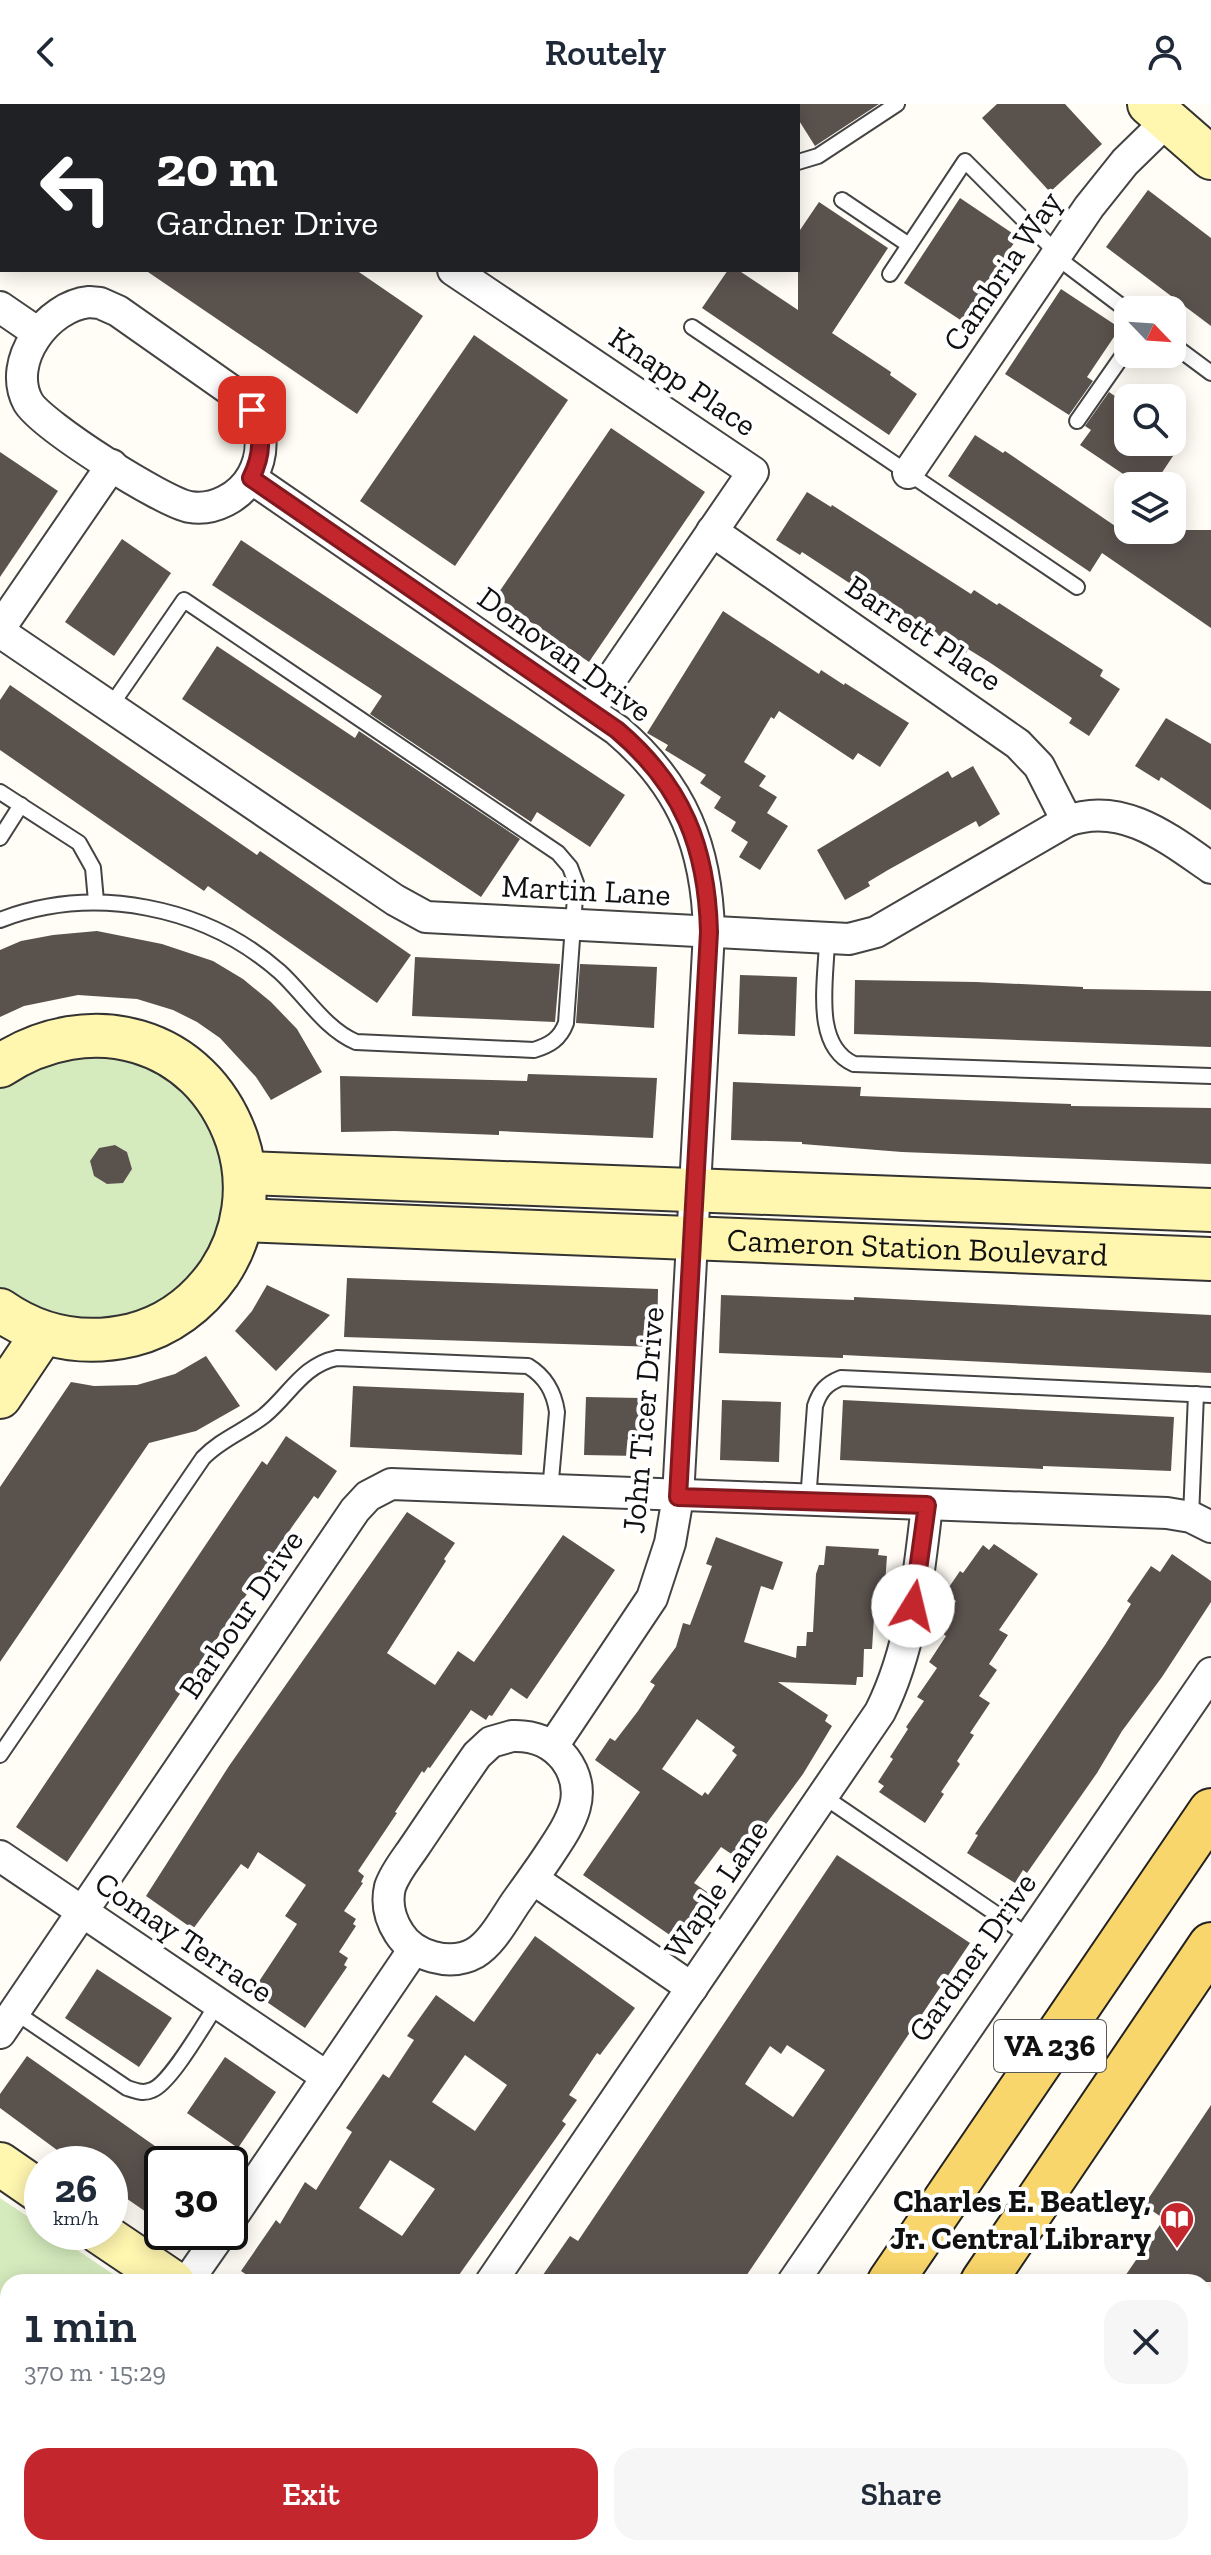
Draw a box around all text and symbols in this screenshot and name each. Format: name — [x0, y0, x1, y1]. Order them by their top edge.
icon: back — [24, 30, 68, 74]
icon: person — [1143, 30, 1187, 74]
text: Routely — [545, 31, 666, 74]
text: 20 m — [156, 133, 278, 200]
icon: left — [24, 136, 128, 240]
street label: Cambria Way — [935, 183, 1070, 358]
text: Gardner Drive — [156, 201, 378, 244]
north arrow — [1114, 296, 1186, 368]
map controls — [1114, 296, 1186, 544]
street label: Knapp Place — [602, 318, 764, 444]
pin — [218, 376, 286, 444]
button: search — [1114, 384, 1186, 456]
icon: arrive — [230, 388, 274, 432]
button: layers — [1114, 472, 1186, 544]
street label: Barrett Place — [839, 567, 1009, 699]
street label: Donovan Drive — [471, 578, 659, 730]
street label: Martin Lane — [500, 867, 672, 913]
street label: Cameron Station Boulevard — [726, 1221, 1109, 1274]
street label: John Ticer Drive — [614, 1305, 672, 1535]
street label: Barbour Drive — [171, 1522, 311, 1706]
position arrow — [871, 1564, 955, 1648]
street label: Waple Lane — [656, 1813, 776, 1965]
street label: Comay Terrace — [88, 1863, 280, 2011]
street label: Gardner Drive — [900, 1865, 1044, 2049]
road number: VA 236 — [994, 2020, 1106, 2072]
speed limit sign: 30 — [144, 2146, 248, 2250]
text: 26 — [55, 2164, 97, 2212]
place label: Charles E. Beatley, Jr. Central Library — [890, 2182, 1151, 2257]
library icon: Charles E. Beatley, Jr. Central Library — [1158, 2200, 1196, 2250]
text: km/h — [53, 2206, 99, 2230]
text: 1 min — [24, 2297, 137, 2354]
button: close — [1104, 2300, 1188, 2384]
text: 370 m · 15:29 — [24, 2356, 166, 2388]
button: Exit — [24, 2448, 598, 2540]
button: Share — [614, 2448, 1188, 2540]

